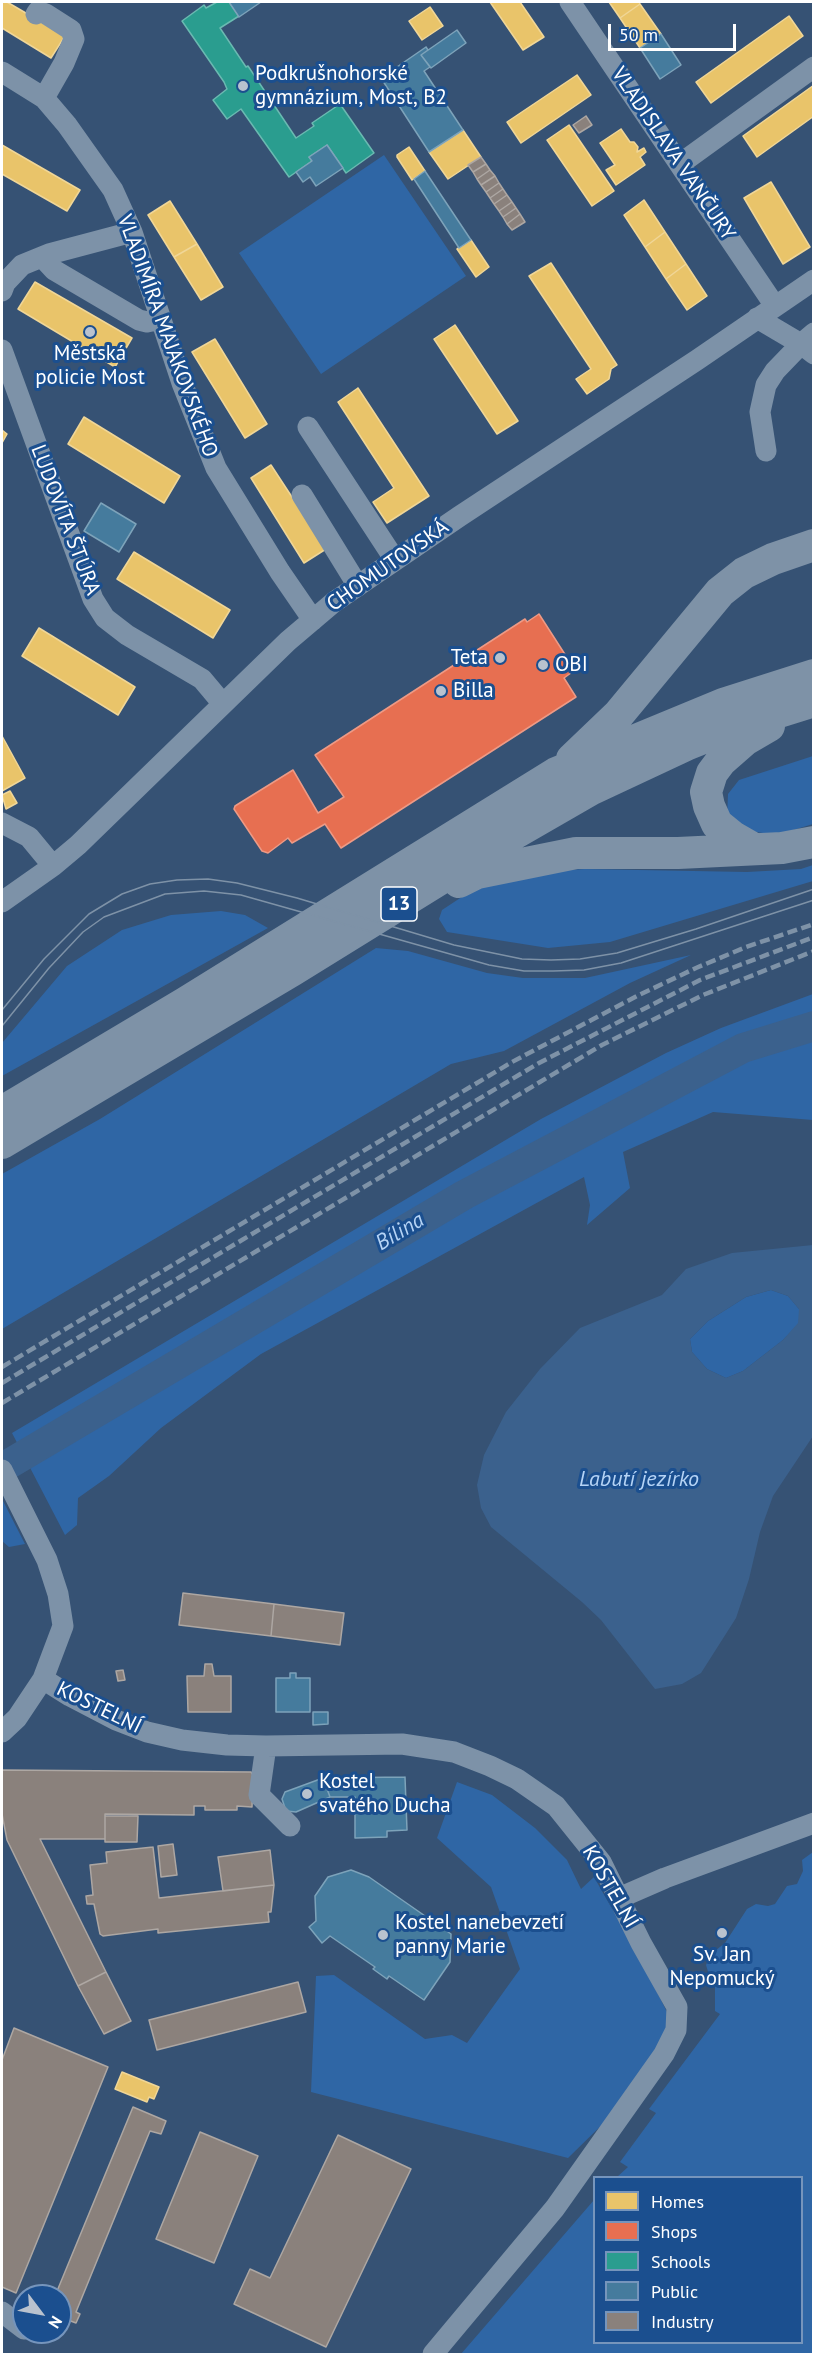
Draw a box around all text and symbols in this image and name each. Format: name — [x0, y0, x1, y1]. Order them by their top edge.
scale bar — [611, 12, 738, 50]
text: 50 m — [619, 23, 658, 46]
place label: Podkrušnohorské gymnázium, Most, B2 — [255, 61, 447, 111]
street label: VLADISLAVA VANČURY — [606, 63, 740, 245]
marker: Podkrušnohorské gymnázium, Most, B2 — [236, 79, 250, 93]
street label: VLADIMÍRA MAJAKOVSKÉHO — [111, 211, 223, 461]
marker: Městská policie Most — [83, 325, 97, 339]
place label: Městská policie Most — [35, 341, 145, 391]
street label: LUDOVÍTA ŠTÚRA — [25, 441, 105, 599]
street label: CHOMUTOVSKÁ — [322, 515, 454, 617]
place label: Teta — [451, 645, 488, 671]
marker: Teta — [493, 651, 507, 665]
place label: OBI — [555, 652, 588, 678]
marker: OBI — [536, 658, 550, 672]
place label: Billa — [453, 678, 494, 704]
marker: Billa — [434, 684, 448, 698]
road number: 13 — [381, 887, 417, 921]
water label: Bílina — [371, 1207, 429, 1257]
water label: Labutí jezírko — [579, 1467, 699, 1493]
street label: KOSTELNÍ — [52, 1677, 146, 1739]
place label: Kostel svatého Ducha — [319, 1769, 451, 1819]
marker: Kostel svatého Ducha — [300, 1787, 314, 1801]
street label: KOSTELNÍ — [576, 1841, 644, 1933]
place label: Kostel nanebevzetí panny Marie — [395, 1910, 564, 1960]
marker: Sv. Jan Nepomucký — [715, 1926, 729, 1940]
marker: Kostel nanebevzetí panny Marie — [376, 1928, 390, 1942]
place label: Sv. Jan Nepomucký — [670, 1942, 774, 1992]
legend — [593, 2176, 803, 2344]
text: Homes — [651, 2190, 704, 2213]
text: Shops — [651, 2220, 697, 2243]
text: Schools — [651, 2250, 711, 2273]
text: Public — [651, 2280, 698, 2303]
north arrow — [12, 2284, 72, 2344]
text: Industry — [651, 2310, 714, 2333]
text: N — [44, 2313, 67, 2332]

